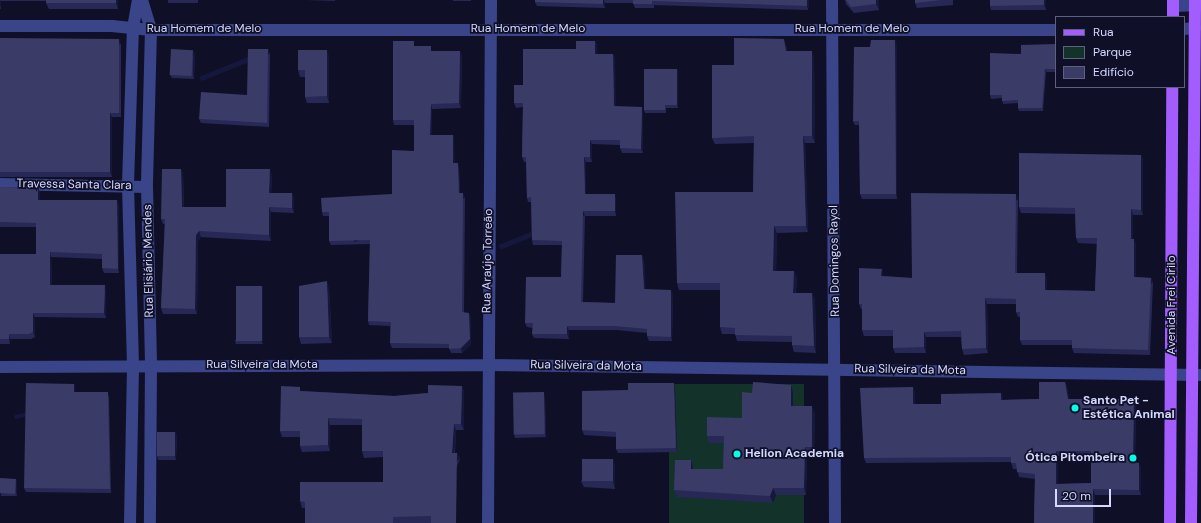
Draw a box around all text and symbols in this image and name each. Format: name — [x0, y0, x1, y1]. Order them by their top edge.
legend — [1055, 16, 1185, 88]
street label: Rua Homem de Melo — [147, 22, 261, 36]
street label: Rua Homem de Melo — [471, 22, 585, 36]
street label: Rua Homem de Melo — [795, 22, 909, 36]
text: Rua — [1093, 24, 1114, 40]
text: Parque — [1093, 44, 1132, 60]
text: Edifício — [1093, 64, 1134, 80]
street label: Travessa Santa Clara — [16, 177, 132, 193]
street label: Rua Elisiário Mendes — [141, 204, 157, 318]
street label: Rua Domingos Rayol — [827, 205, 843, 317]
street label: Rua Araújo Torreão — [480, 209, 496, 313]
street label: Avenida Frei Cirilo — [1165, 255, 1179, 355]
street label: Rua Silveira da Mota — [206, 358, 318, 372]
street label: Rua Silveira da Mota — [530, 358, 642, 374]
street label: Rua Silveira da Mota — [854, 362, 966, 378]
place label: Santo Pet - Estética Animal — [1083, 394, 1175, 422]
marker: Santo Pet - Estética Animal — [1070, 403, 1080, 413]
place label: Helion Academia — [745, 447, 844, 461]
marker: Helion Academia — [732, 449, 742, 459]
place label: Ótica Pitombeira — [1025, 451, 1125, 465]
marker: Ótica Pitombeira — [1128, 453, 1138, 463]
scale bar — [1057, 481, 1113, 507]
text: 20 m — [1062, 488, 1091, 504]

